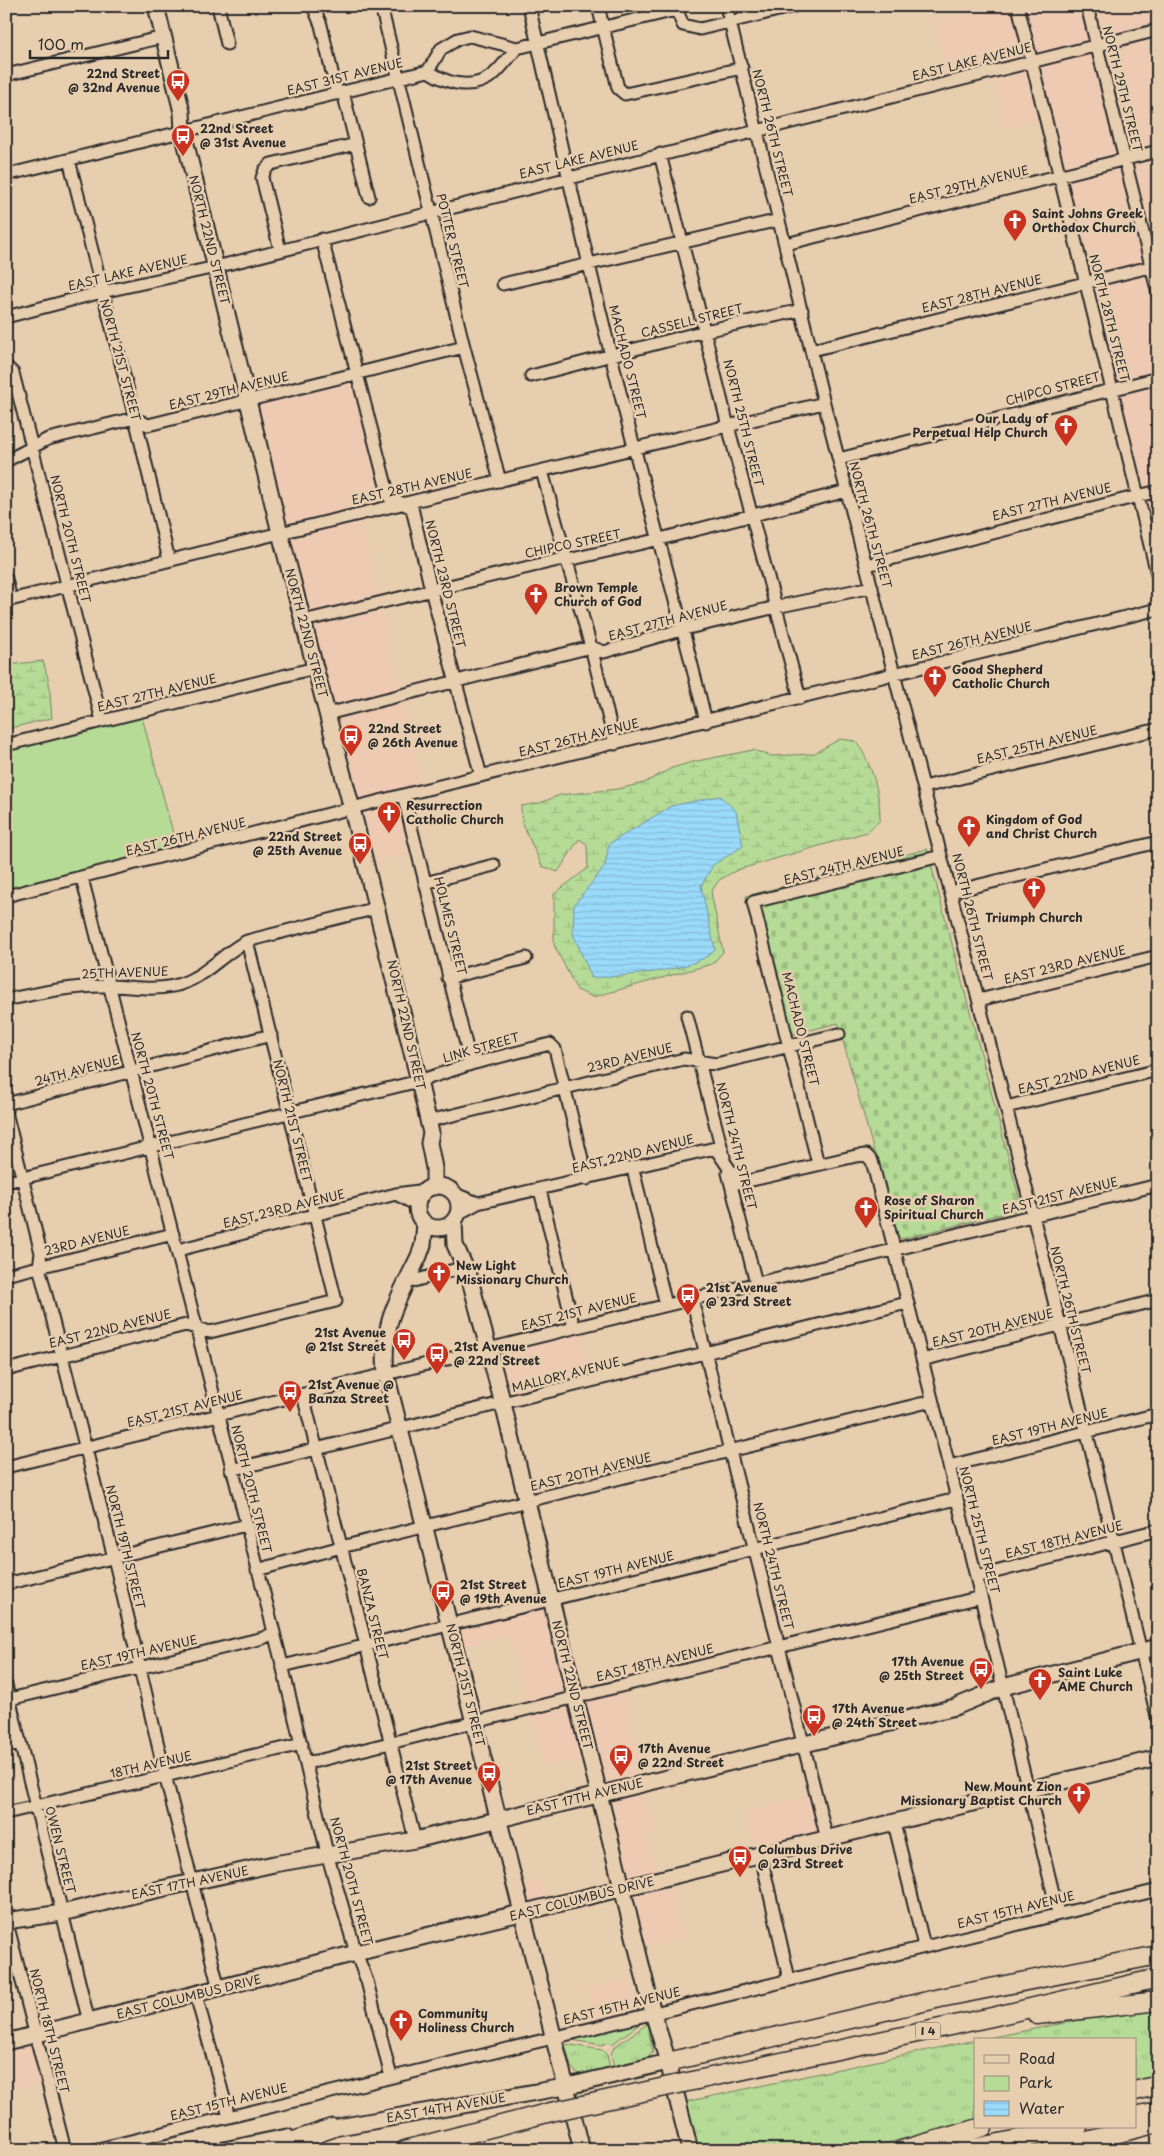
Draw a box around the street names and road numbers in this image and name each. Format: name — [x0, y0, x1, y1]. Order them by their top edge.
street label: NORTH 29TH STREET — [1099, 24, 1148, 154]
street label: EAST LAKE AVENUE — [910, 37, 1033, 85]
street label: EAST 31ST AVENUE — [285, 53, 405, 99]
street label: NORTH 26TH STREET — [748, 67, 798, 199]
street label: EAST LAKE AVENUE — [517, 135, 640, 183]
street label: EAST 29TH AVENUE — [907, 160, 1031, 208]
street label: NORTH 22ND STREET — [185, 173, 235, 307]
street label: POTTER STREET — [432, 191, 474, 291]
street label: EAST LAKE AVENUE — [66, 249, 189, 295]
street label: NORTH 28TH STREET — [1085, 252, 1135, 384]
street label: EAST 28TH AVENUE — [920, 269, 1044, 317]
street label: NORTH 21ST STREET — [96, 297, 146, 424]
street label: CASSELL STREET — [639, 298, 746, 341]
street label: MACHADO STREET — [605, 303, 651, 421]
street label: NORTH 25TH STREET — [719, 357, 769, 489]
street label: EAST 29TH AVENUE — [167, 366, 291, 414]
street label: CHIPCO STREET — [1003, 366, 1103, 409]
street label: NORTH 26TH STREET — [845, 459, 897, 591]
street label: EAST 28TH AVENUE — [350, 463, 474, 509]
street label: NORTH 20TH STREET — [46, 473, 96, 606]
street label: EAST 27TH AVENUE — [990, 477, 1113, 525]
street label: NORTH 23RD STREET — [421, 518, 471, 650]
street label: CHIPCO STREET — [523, 524, 623, 562]
street label: NORTH 22ND STREET — [281, 566, 333, 700]
street label: EAST 27TH AVENUE — [606, 595, 729, 645]
street label: EAST 26TH AVENUE — [910, 616, 1034, 664]
street label: EAST 27TH AVENUE — [95, 668, 218, 716]
street label: EAST 26TH AVENUE — [517, 713, 641, 761]
street label: EAST 25TH AVENUE — [974, 720, 1099, 768]
street label: EAST 26TH AVENUE — [124, 812, 248, 860]
street label: EAST 24TH AVENUE — [782, 841, 906, 889]
street label: NORTH 26TH STREET — [948, 851, 998, 983]
street label: HOLMES STREET — [430, 875, 472, 978]
street label: EAST 23RD AVENUE — [1002, 940, 1128, 988]
street label: NORTH 22ND STREET — [383, 958, 431, 1092]
street label: 25TH AVENUE — [81, 961, 169, 983]
street label: MACHADO STREET — [778, 970, 824, 1088]
street label: LINK STREET — [440, 1027, 522, 1067]
street label: NORTH 20TH STREET — [127, 1030, 179, 1162]
street label: 23RD AVENUE — [585, 1038, 674, 1076]
street label: 24TH AVENUE — [32, 1050, 121, 1090]
street label: EAST 22ND AVENUE — [1016, 1050, 1142, 1098]
street label: NORTH 21ST STREET — [269, 1057, 317, 1185]
street label: NORTH 24TH STREET — [712, 1080, 762, 1212]
street label: EAST 22ND AVENUE — [570, 1129, 696, 1177]
street label: EAST 21ST AVENUE — [1000, 1172, 1120, 1218]
street label: EAST 23RD AVENUE — [221, 1184, 347, 1232]
street label: 23RD AVENUE — [42, 1221, 131, 1259]
street label: NORTH 26TH STREET — [1046, 1244, 1096, 1376]
street label: EAST 21ST AVENUE — [519, 1288, 639, 1334]
street label: EAST 20TH AVENUE — [930, 1303, 1055, 1351]
street label: EAST 22ND AVENUE — [47, 1304, 173, 1352]
street label: MALLORY AVENUE — [510, 1352, 622, 1396]
street label: EAST 21ST AVENUE — [125, 1385, 245, 1431]
street label: EAST 19TH AVENUE — [990, 1403, 1110, 1449]
street label: NORTH 20TH STREET — [227, 1423, 277, 1556]
street label: EAST 20TH AVENUE — [528, 1447, 653, 1495]
street label: NORTH 25TH STREET — [955, 1464, 1005, 1596]
street label: NORTH 19TH STREET — [102, 1483, 150, 1611]
street label: NORTH 24TH STREET — [749, 1500, 799, 1632]
street label: EAST 18TH AVENUE — [1003, 1516, 1125, 1562]
street label: EAST 19TH AVENUE — [556, 1546, 676, 1592]
street label: BANZA STREET — [353, 1566, 393, 1662]
street label: NORTH 22ND STREET — [548, 1618, 598, 1752]
street label: NORTH 21ST STREET — [442, 1621, 490, 1749]
street label: EAST 19TH AVENUE — [79, 1630, 199, 1674]
street label: EAST 18TH AVENUE — [594, 1639, 716, 1685]
street label: 18TH AVENUE — [108, 1746, 193, 1782]
street label: EAST 17TH AVENUE — [524, 1773, 645, 1819]
street label: OWEN STREET — [41, 1804, 81, 1896]
street label: NORTH 20TH STREET — [326, 1815, 378, 1947]
street label: EAST 17TH AVENUE — [129, 1861, 250, 1903]
street label: EAST COLUMBUS DRIVE — [507, 1871, 656, 1925]
street label: EAST 15TH AVENUE — [955, 1886, 1076, 1932]
street label: NORTH 18TH STREET — [26, 1967, 74, 2096]
street label: EAST COLUMBUS DRIVE — [114, 1969, 263, 2023]
street label: EAST 15TH AVENUE — [561, 1982, 682, 2028]
road number: I 4 — [916, 2022, 940, 2040]
street label: EAST 15TH AVENUE — [168, 2078, 289, 2124]
street label: EAST 14TH AVENUE — [385, 2088, 507, 2126]

